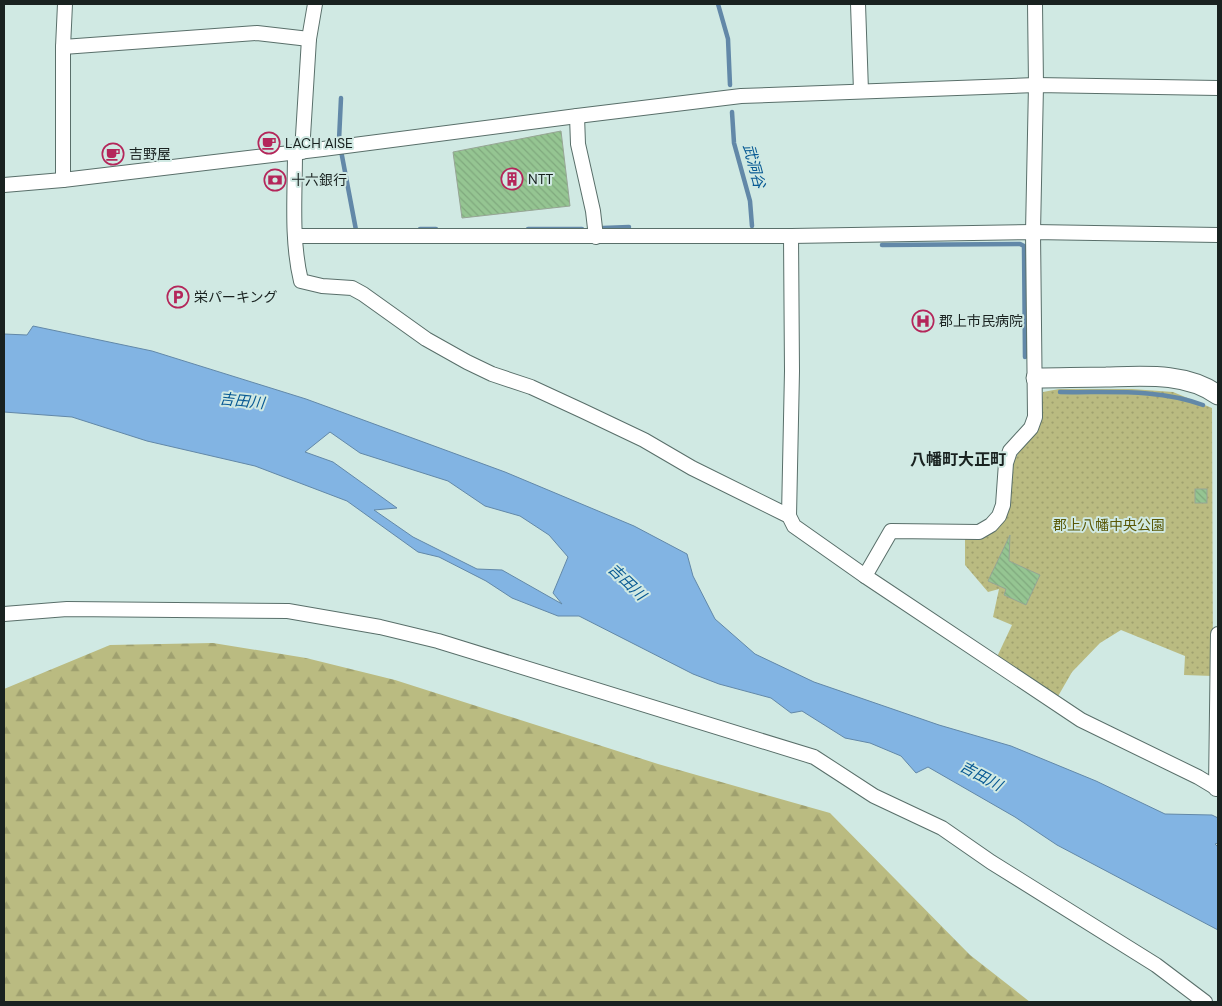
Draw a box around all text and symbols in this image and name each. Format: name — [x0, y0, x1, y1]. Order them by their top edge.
cafe icon: LACH AISE — [257, 131, 281, 155]
place label: LACH AISE — [285, 134, 353, 152]
cafe icon: 吉野屋 — [101, 142, 125, 166]
water label: 武洞谷 — [739, 142, 770, 192]
place label: 吉野屋 — [129, 145, 171, 163]
building icon: NTT — [500, 167, 524, 191]
bank icon: 十六銀行 — [263, 168, 287, 192]
place label: NTT — [528, 170, 554, 188]
place label: 十六銀行 — [291, 171, 347, 189]
parking icon: 栄パーキング — [166, 285, 190, 309]
place label: 栄パーキング — [194, 288, 278, 306]
hospital icon: 郡上市民病院 — [911, 309, 935, 333]
place label: 郡上市民病院 — [939, 312, 1023, 330]
water label: 吉田川 — [219, 389, 267, 414]
district label: 八幡町大正町 — [910, 449, 1006, 470]
park label: 郡上八幡中央公園 — [1053, 516, 1165, 534]
water label: 吉田川 — [604, 559, 652, 606]
water label: 吉田川 — [956, 757, 1007, 796]

